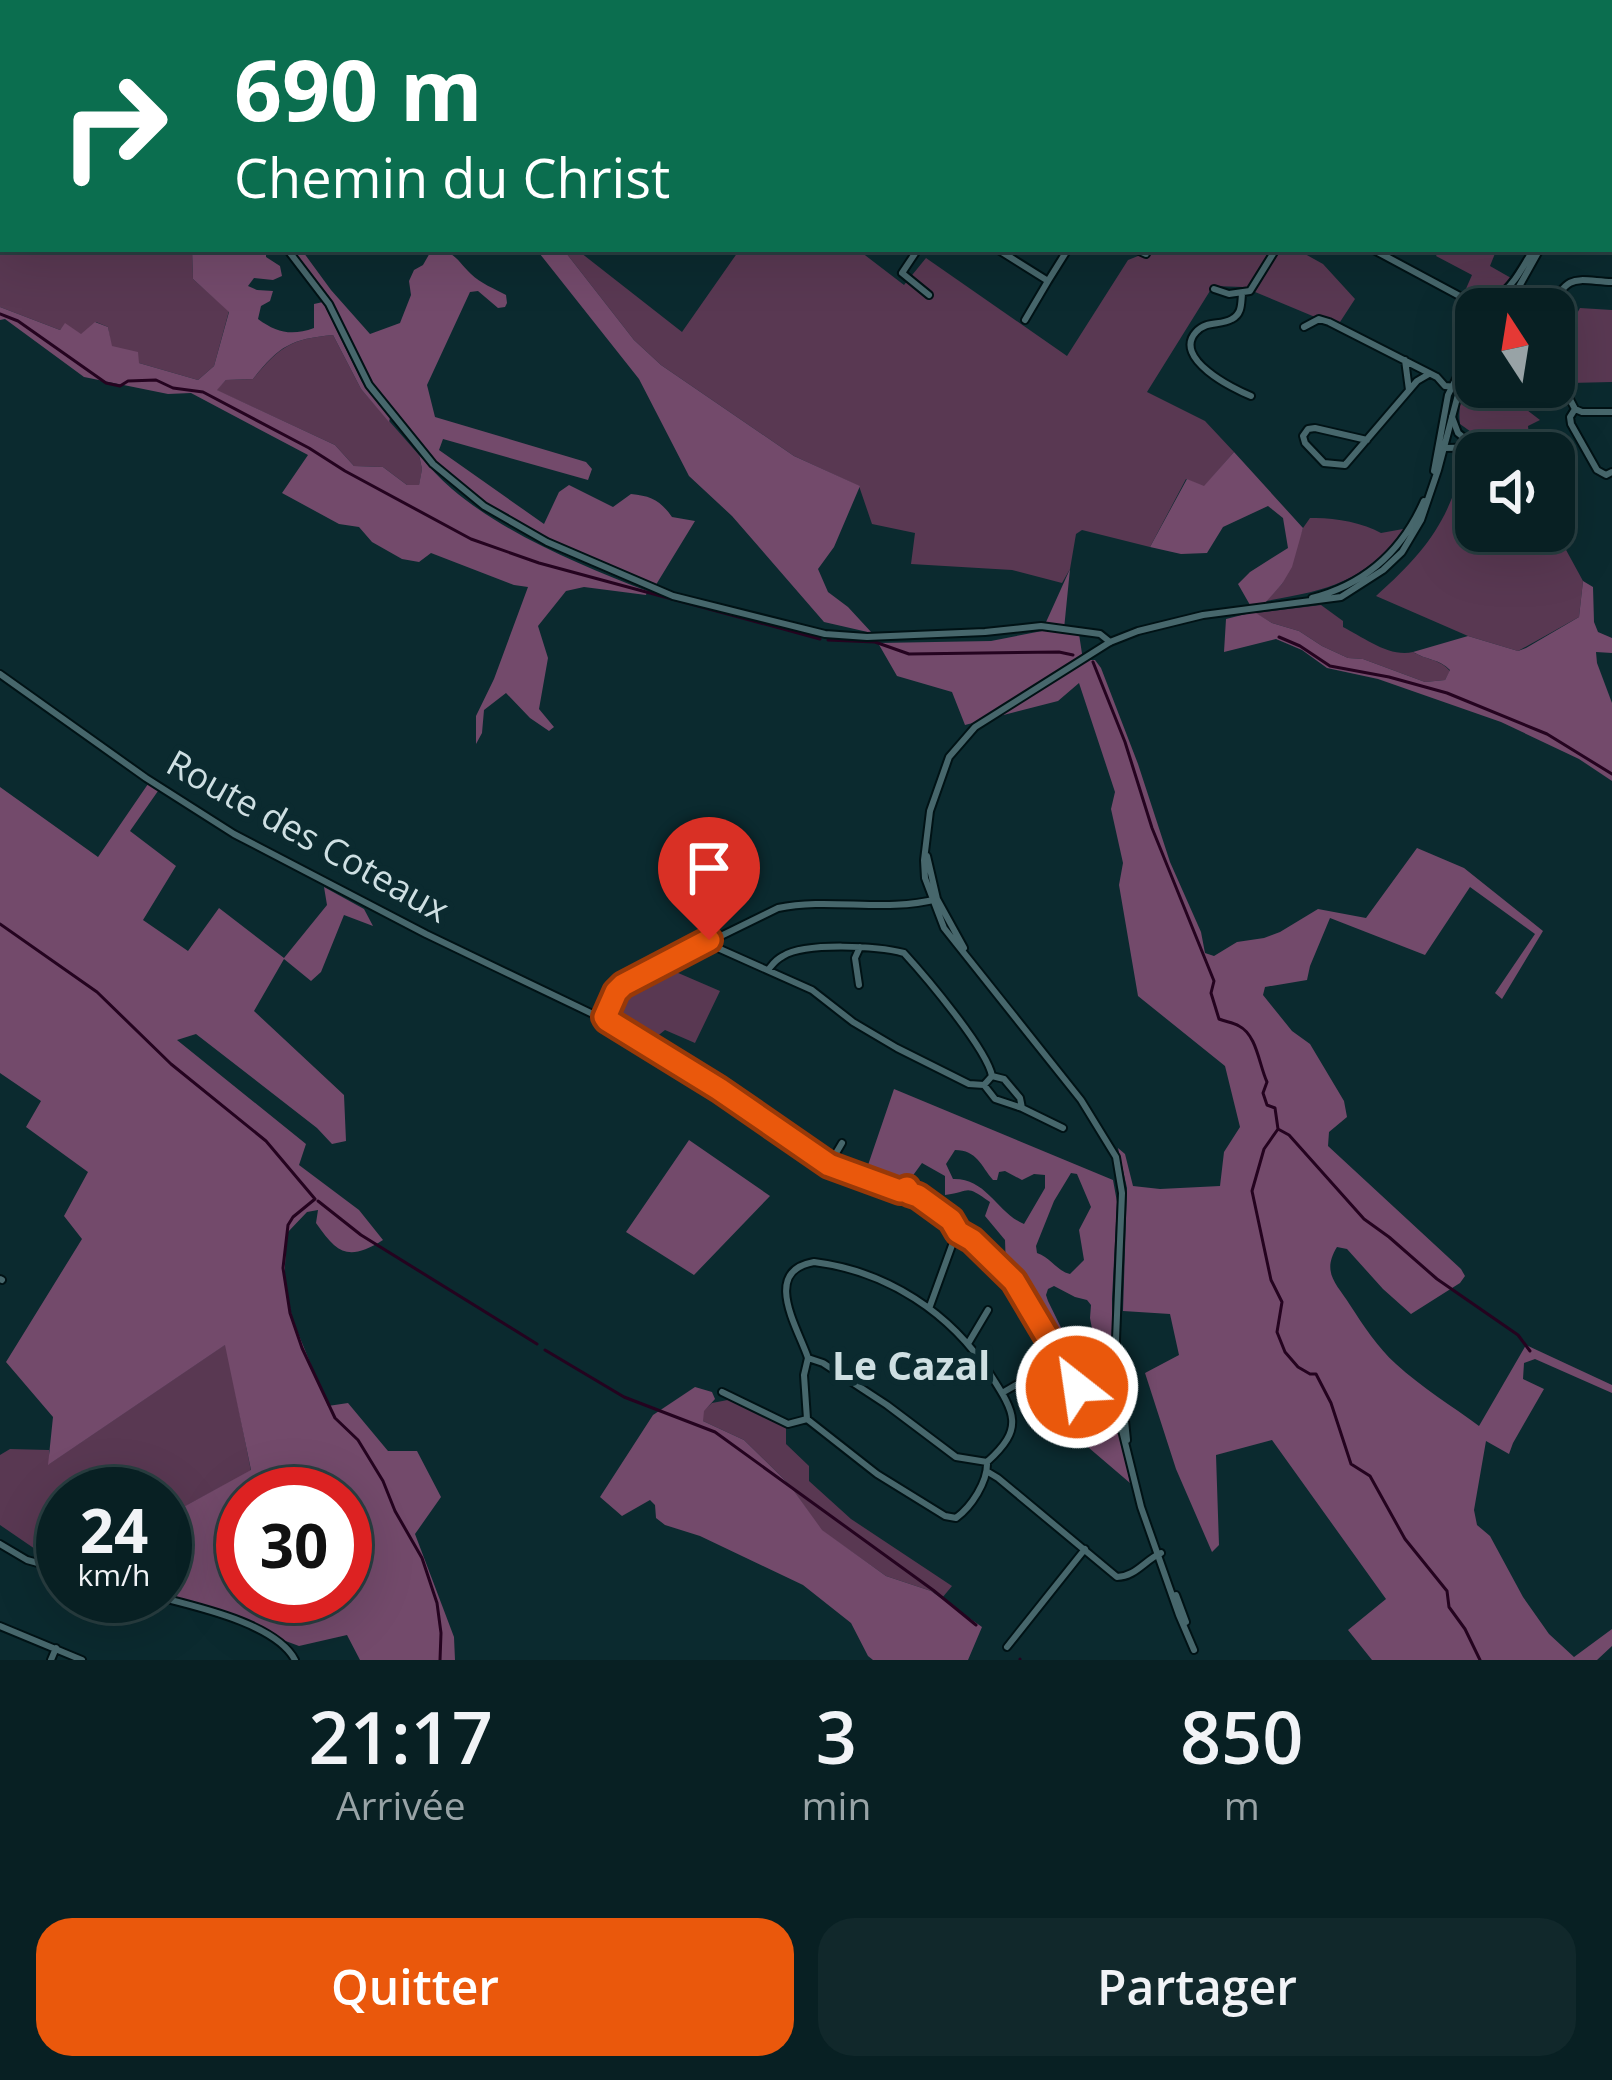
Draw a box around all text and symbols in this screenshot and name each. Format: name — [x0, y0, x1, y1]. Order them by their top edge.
text: 690 m — [234, 31, 482, 146]
icon: right — [36, 48, 192, 204]
text: Chemin du Christ — [234, 140, 670, 214]
north arrow — [1455, 288, 1575, 408]
map controls — [1455, 288, 1575, 552]
button: sound — [1455, 432, 1575, 552]
street label: Route des Coteaux — [158, 738, 458, 934]
pin — [658, 817, 760, 940]
icon: arrive — [676, 835, 742, 901]
position arrow — [1014, 1324, 1140, 1450]
district label: Le Cazal — [832, 1338, 990, 1391]
speed limit sign: 30 — [216, 1467, 372, 1623]
text: 24 — [80, 1489, 148, 1571]
text: km/h — [78, 1554, 150, 1595]
text: 21:17 — [309, 1687, 493, 1785]
text: 3 — [816, 1687, 857, 1785]
text: 850 — [1180, 1687, 1303, 1785]
text: Arrivée — [336, 1778, 466, 1831]
text: min — [802, 1778, 871, 1831]
text: m — [1224, 1778, 1260, 1831]
button: Quitter — [36, 1918, 794, 2056]
button: Partager — [818, 1918, 1576, 2056]

